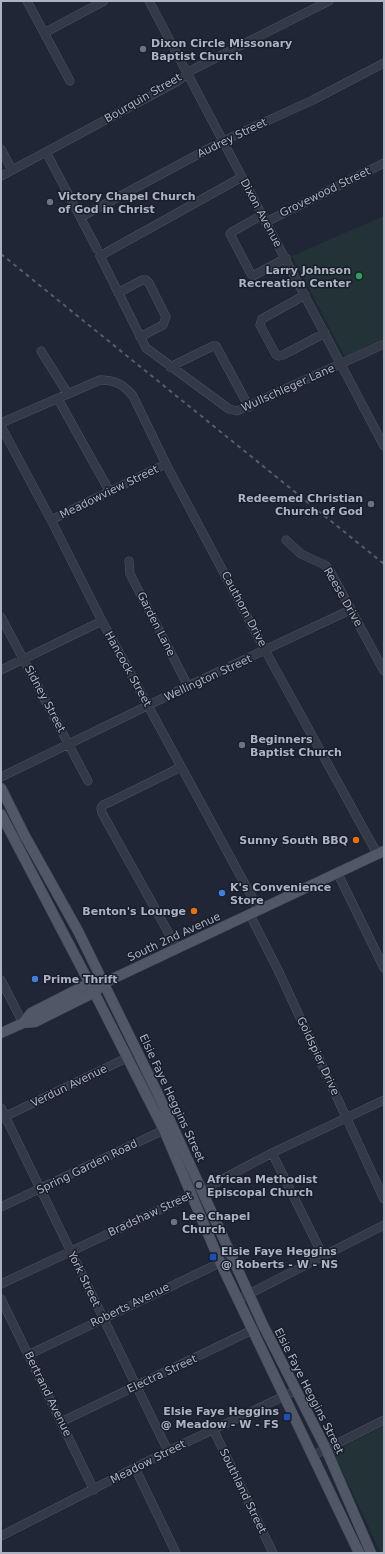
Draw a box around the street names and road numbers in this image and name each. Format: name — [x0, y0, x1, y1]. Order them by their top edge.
street label: Bourquin Street — [102, 70, 184, 125]
street label: Audrey Street — [195, 115, 270, 160]
street label: Grovewood Street — [278, 164, 373, 220]
street label: Dixon Avenue — [237, 176, 285, 250]
street label: Wullschleger Lane — [239, 362, 337, 414]
street label: Meadowview Street — [58, 462, 161, 522]
street label: Reese Drive — [321, 565, 365, 629]
street label: Cauthorn Drive — [219, 569, 269, 649]
street label: Garden Lane — [134, 590, 178, 659]
street label: Hancock Street — [102, 629, 154, 710]
street label: Wellington Street — [162, 652, 254, 704]
street label: Sidney Street — [22, 663, 68, 735]
street label: South 2nd Avenue — [126, 910, 223, 964]
street label: Goldspier Drive — [294, 1015, 342, 1098]
street label: Elsie Faye Heggins Street — [137, 1032, 208, 1165]
street label: Verdun Avenue — [29, 1062, 109, 1110]
street label: Spring Garden Road — [35, 1137, 139, 1197]
street label: Bradshaw Street — [106, 1189, 195, 1239]
street label: York Street — [65, 1248, 103, 1309]
street label: Roberts Avenue — [88, 1280, 172, 1330]
street label: Elsie Faye Heggins Street — [272, 1326, 347, 1457]
street label: Bertrand Avenue — [22, 1349, 74, 1439]
street label: Electra Street — [125, 1352, 199, 1396]
street label: Meadow Street — [108, 1437, 188, 1487]
street label: Southland Street — [217, 1447, 269, 1536]

